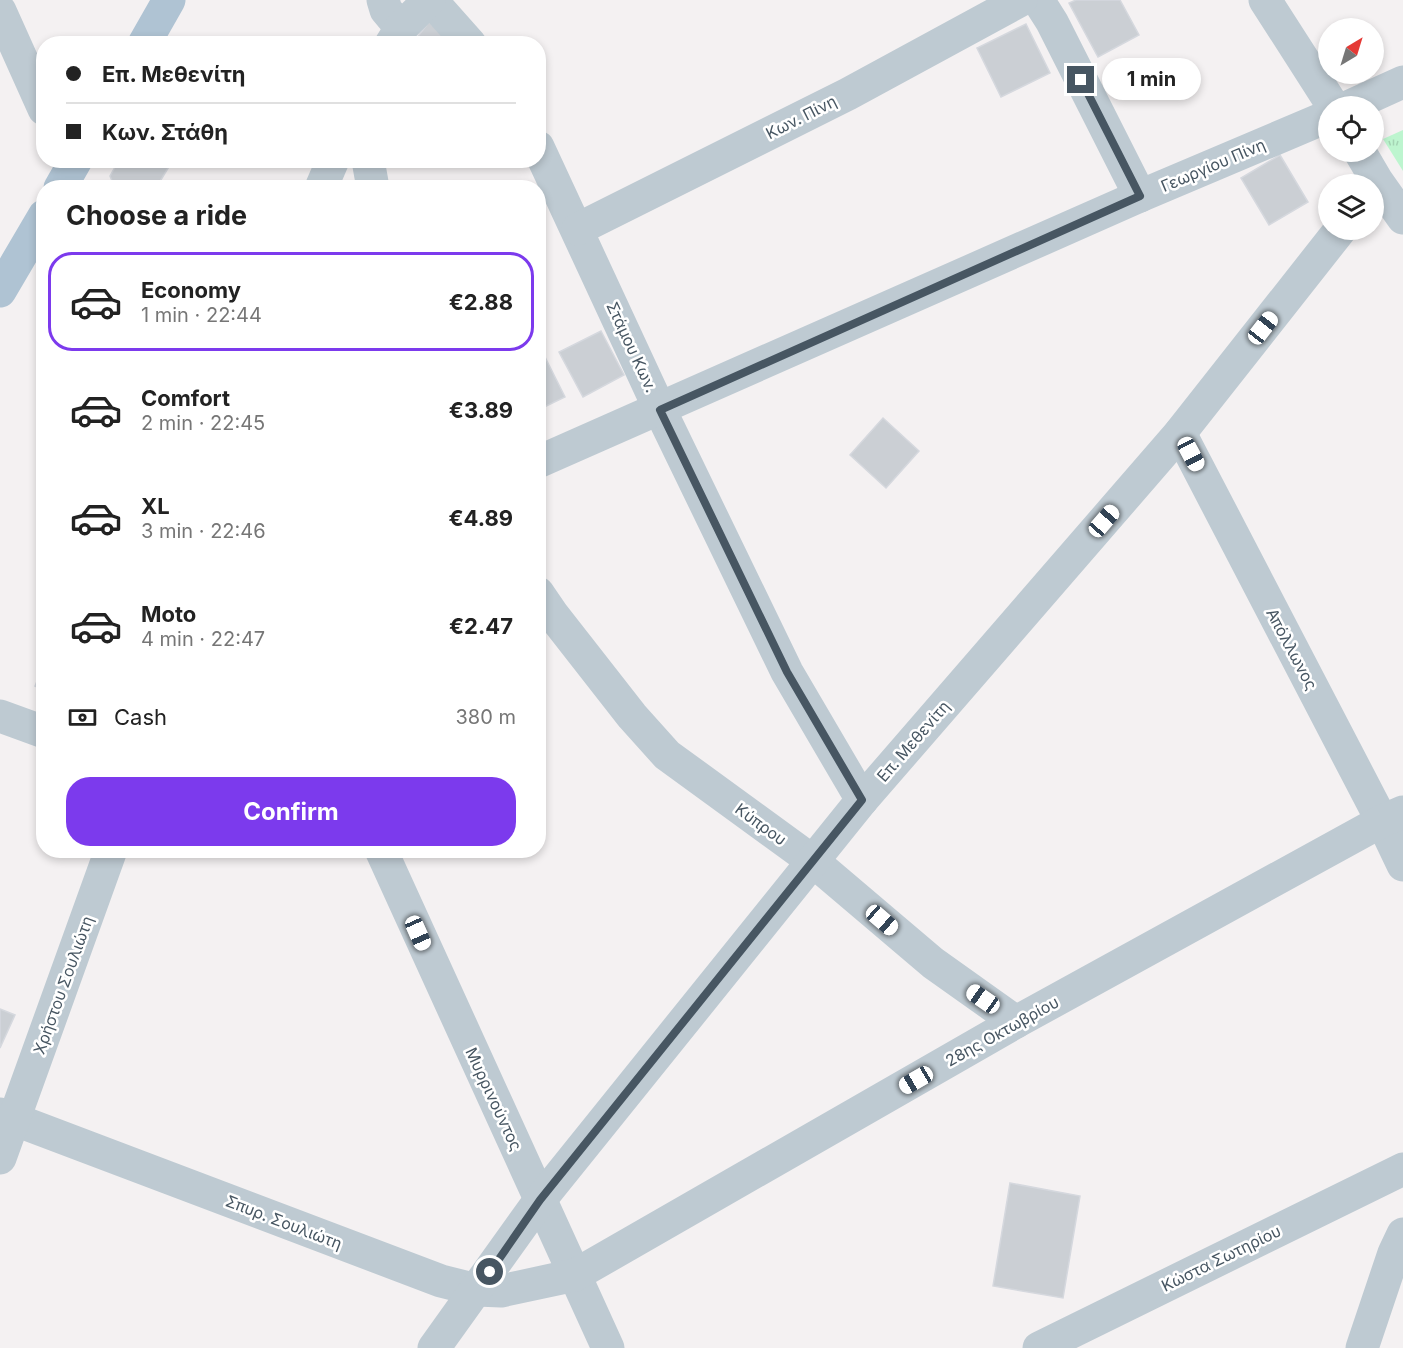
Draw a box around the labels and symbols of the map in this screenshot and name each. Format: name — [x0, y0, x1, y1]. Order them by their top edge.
north arrow — [1318, 18, 1384, 84]
callout: 1 min — [1102, 59, 1201, 101]
route end — [1067, 66, 1094, 93]
street label: Κων. Πίνη — [762, 91, 840, 143]
street label: Γεωργίου Πίνη — [1158, 134, 1268, 196]
street label: Στάμου Κων. — [602, 299, 662, 395]
car — [1245, 308, 1281, 348]
car — [1175, 434, 1207, 474]
car — [1085, 502, 1123, 540]
street label: Απόλλωνος — [1262, 605, 1322, 693]
street label: Επ. Μεθενίτη — [872, 696, 954, 786]
street label: Κύπρου — [731, 799, 791, 849]
car — [863, 901, 901, 939]
street label: Χρήστου Σουλιώτη — [29, 913, 97, 1057]
car — [402, 913, 434, 953]
car — [963, 981, 1003, 1017]
street label: 28ης Οκτωβρίου — [942, 992, 1062, 1070]
street label: Μυρρινούντος — [461, 1044, 527, 1154]
car — [896, 1063, 936, 1097]
street label: Σπυρ. Σουλιώτη — [223, 1191, 345, 1253]
street label: Κώστα Σωτηρίου — [1158, 1220, 1284, 1296]
route start — [476, 1258, 503, 1285]

